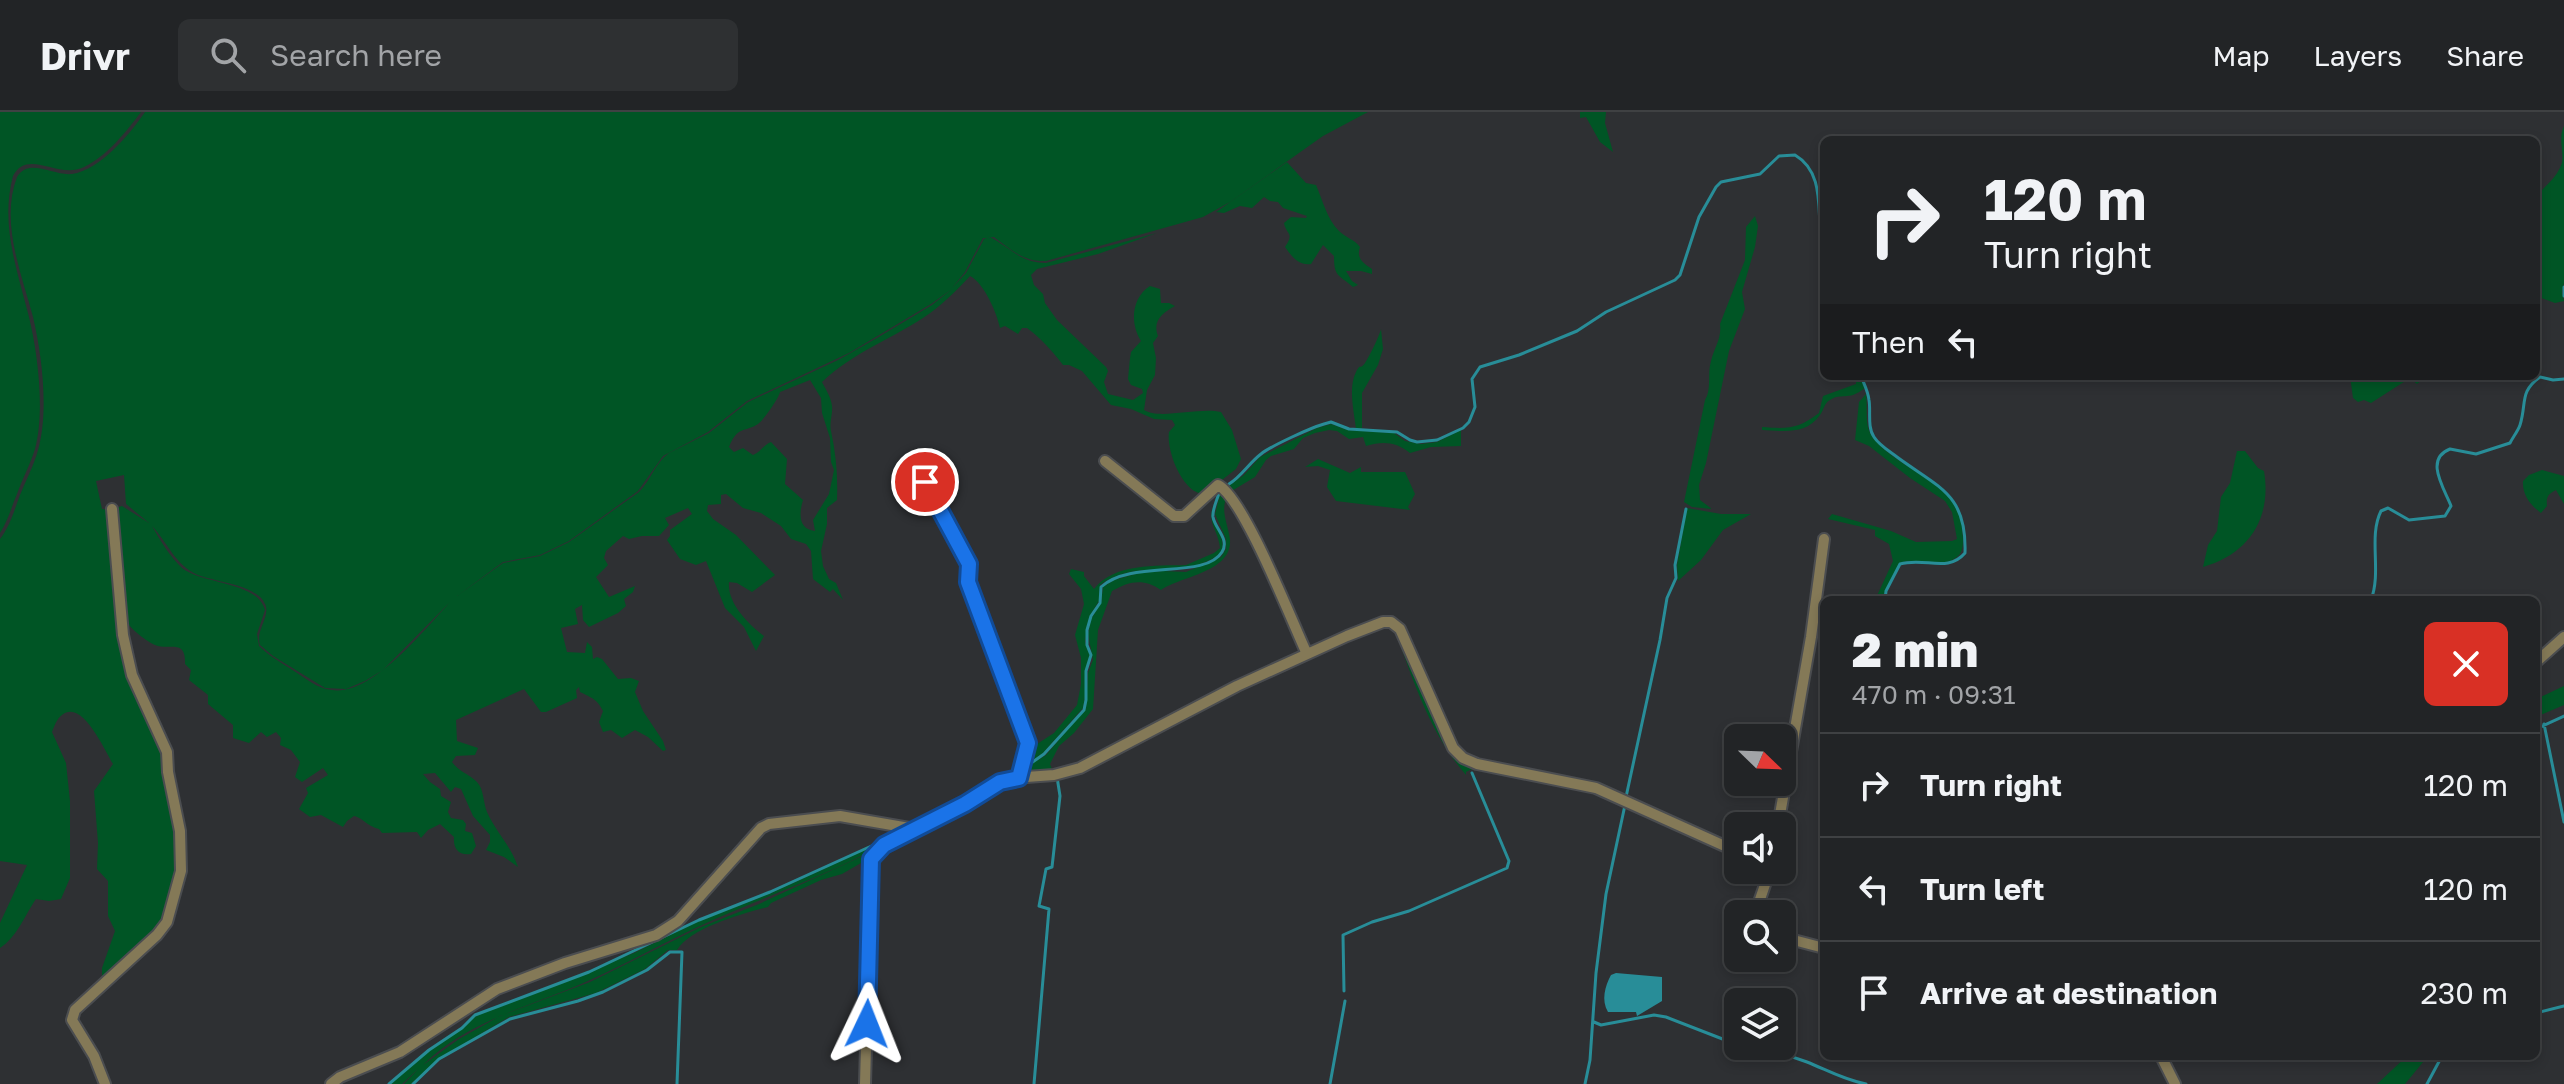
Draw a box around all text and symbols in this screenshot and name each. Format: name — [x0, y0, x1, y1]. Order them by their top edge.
search box — [178, 19, 738, 91]
text: Drivr — [40, 33, 130, 78]
icon: search — [206, 33, 250, 77]
text: Search here — [270, 37, 442, 73]
text: Map — [2212, 39, 2270, 72]
text: Layers — [2314, 39, 2402, 72]
text: Share — [2446, 39, 2524, 72]
text: 120 m — [1984, 165, 2146, 232]
icon: right — [1852, 168, 1956, 272]
text: Turn right — [1984, 233, 2152, 276]
icon: left — [1941, 320, 1985, 364]
text: Then — [1852, 324, 1925, 360]
pin — [891, 448, 959, 516]
icon: arrive — [903, 460, 947, 504]
text: 2 min — [1852, 620, 1978, 678]
button: close — [2424, 622, 2508, 706]
text: 470 m · 09:31 — [1852, 679, 2016, 710]
north arrow — [1724, 724, 1796, 796]
map controls — [1724, 724, 1796, 1060]
icon: right — [1852, 763, 1896, 807]
text: Turn right — [1920, 767, 2062, 803]
text: 120 m — [2423, 767, 2508, 803]
button: sound — [1724, 812, 1796, 884]
icon: left — [1852, 867, 1896, 911]
text: Turn left — [1920, 871, 2045, 907]
text: 120 m — [2423, 871, 2508, 907]
button: search — [1724, 900, 1796, 972]
icon: arrive — [1852, 971, 1896, 1015]
text: Arrive at destination — [1920, 975, 2217, 1011]
text: 230 m — [2420, 975, 2508, 1011]
position arrow — [825, 982, 909, 1066]
button: layers — [1724, 988, 1796, 1060]

